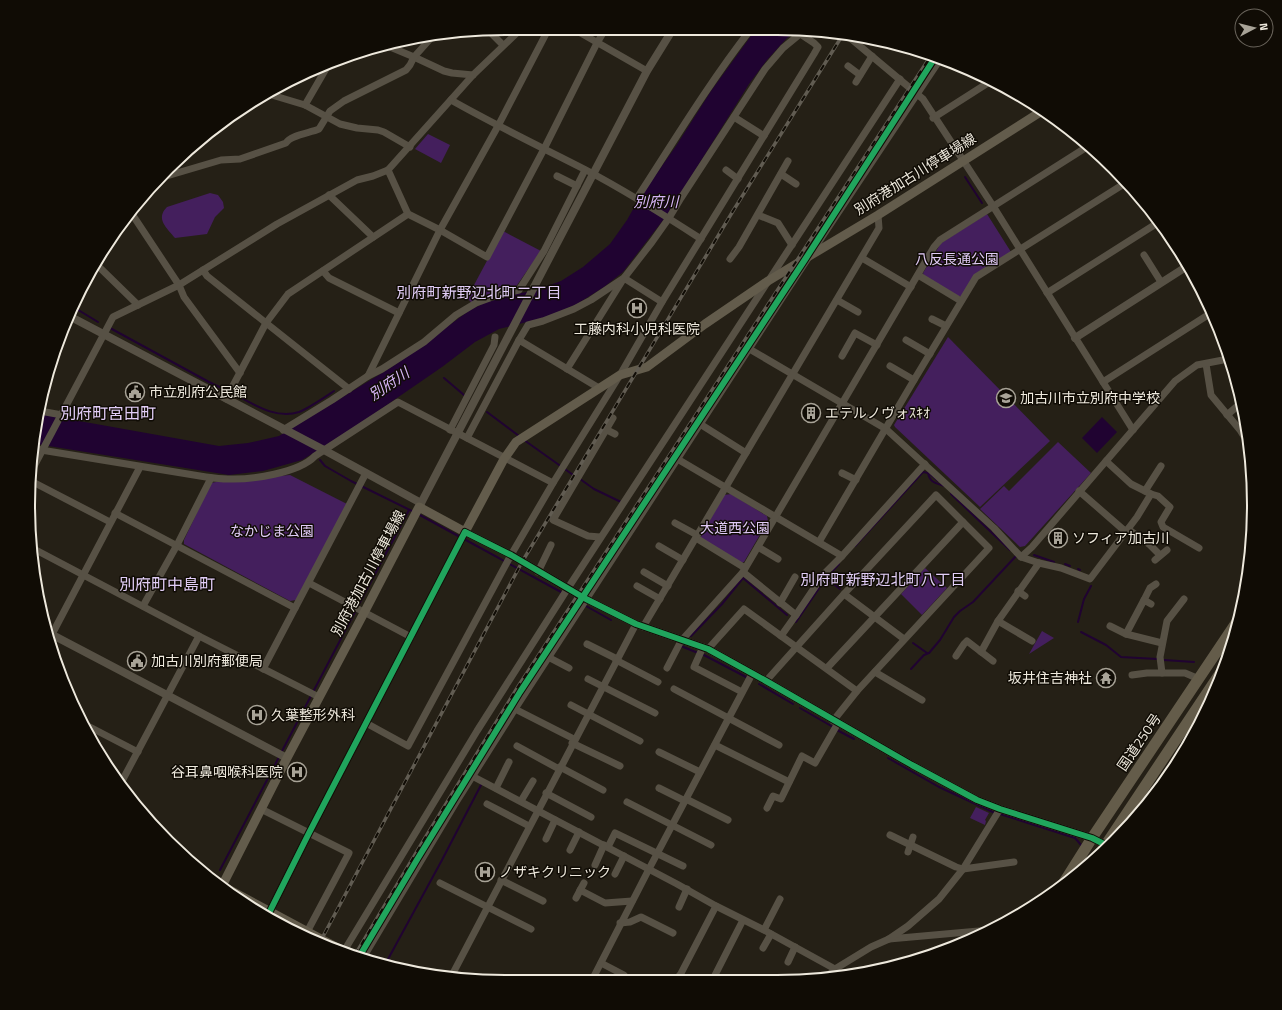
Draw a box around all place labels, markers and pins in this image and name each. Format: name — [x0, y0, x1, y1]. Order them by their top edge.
hospital icon: 工藤内科小児科医院 — [626, 297, 648, 319]
place label: 工藤内科小児科医院 — [574, 318, 700, 339]
public building icon: 市立別府公民館 — [124, 381, 146, 403]
place label: 市立別府公民館 — [149, 381, 247, 402]
school or university icon: 加古川市立別府中学校 — [995, 387, 1017, 409]
place label: 加古川市立別府中学校 — [1020, 387, 1160, 408]
building icon: エテルノヴォｽｷｵ — [800, 402, 822, 424]
place label: エテルノヴォｽｷｵ — [825, 402, 930, 423]
building icon: ソフィア加古川 — [1047, 527, 1069, 549]
place label: ソフィア加古川 — [1072, 527, 1170, 548]
public building icon: 加古川別府郵便局 — [126, 650, 148, 672]
place label: 加古川別府郵便局 — [151, 650, 263, 671]
place label: 坂井住吉神社 — [1008, 667, 1092, 688]
temple icon: 坂井住吉神社 — [1095, 667, 1117, 689]
hospital icon: 久葉整形外科 — [246, 704, 268, 726]
place label: 久葉整形外科 — [271, 704, 355, 725]
place label: 谷耳鼻咽喉科医院 — [171, 761, 283, 782]
hospital icon: 谷耳鼻咽喉科医院 — [286, 761, 308, 783]
hospital icon: ノザキクリニック — [474, 861, 496, 883]
place label: ノザキクリニック — [499, 861, 611, 882]

